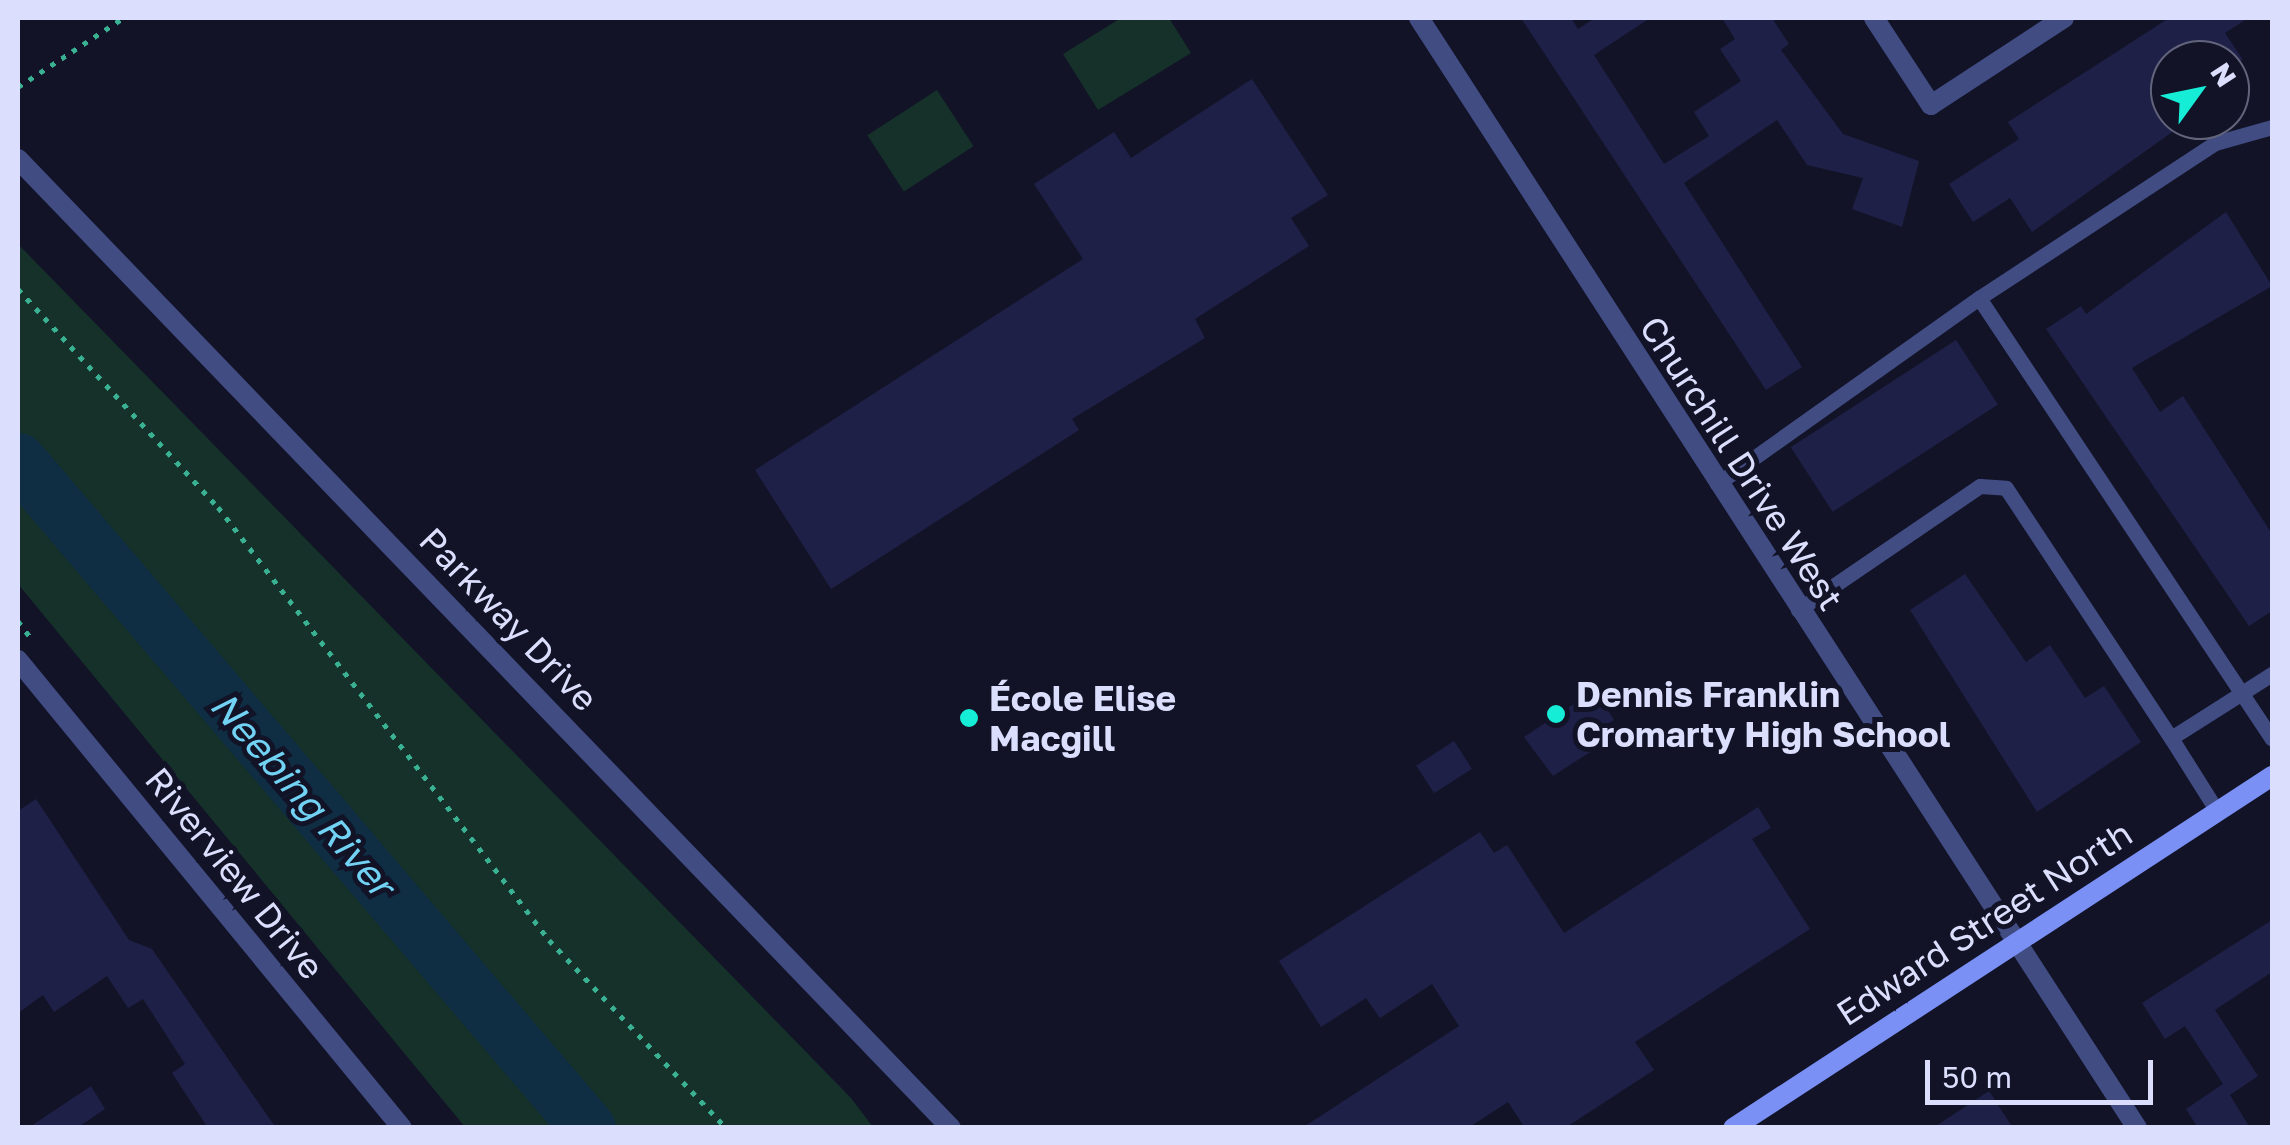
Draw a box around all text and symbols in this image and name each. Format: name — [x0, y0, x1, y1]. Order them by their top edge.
north arrow — [2150, 40, 2250, 140]
text: N — [2204, 57, 2244, 92]
street label: Churchill Drive West — [1631, 308, 1853, 618]
street label: Parkway Drive — [411, 519, 607, 719]
place label: Dennis Franklin Cromarty High School — [1576, 673, 1950, 755]
place label: École Elise Macgill — [989, 677, 1176, 759]
water label: Neebing River — [202, 682, 404, 906]
marker: Dennis Franklin Cromarty High School — [1545, 703, 1567, 725]
marker: École Elise Macgill — [958, 707, 980, 729]
street label: Riverview Drive — [137, 759, 333, 987]
street label: Edward Street North — [1829, 812, 2139, 1034]
scale bar — [1930, 1040, 2158, 1102]
text: 50 m — [1942, 1059, 2012, 1095]

